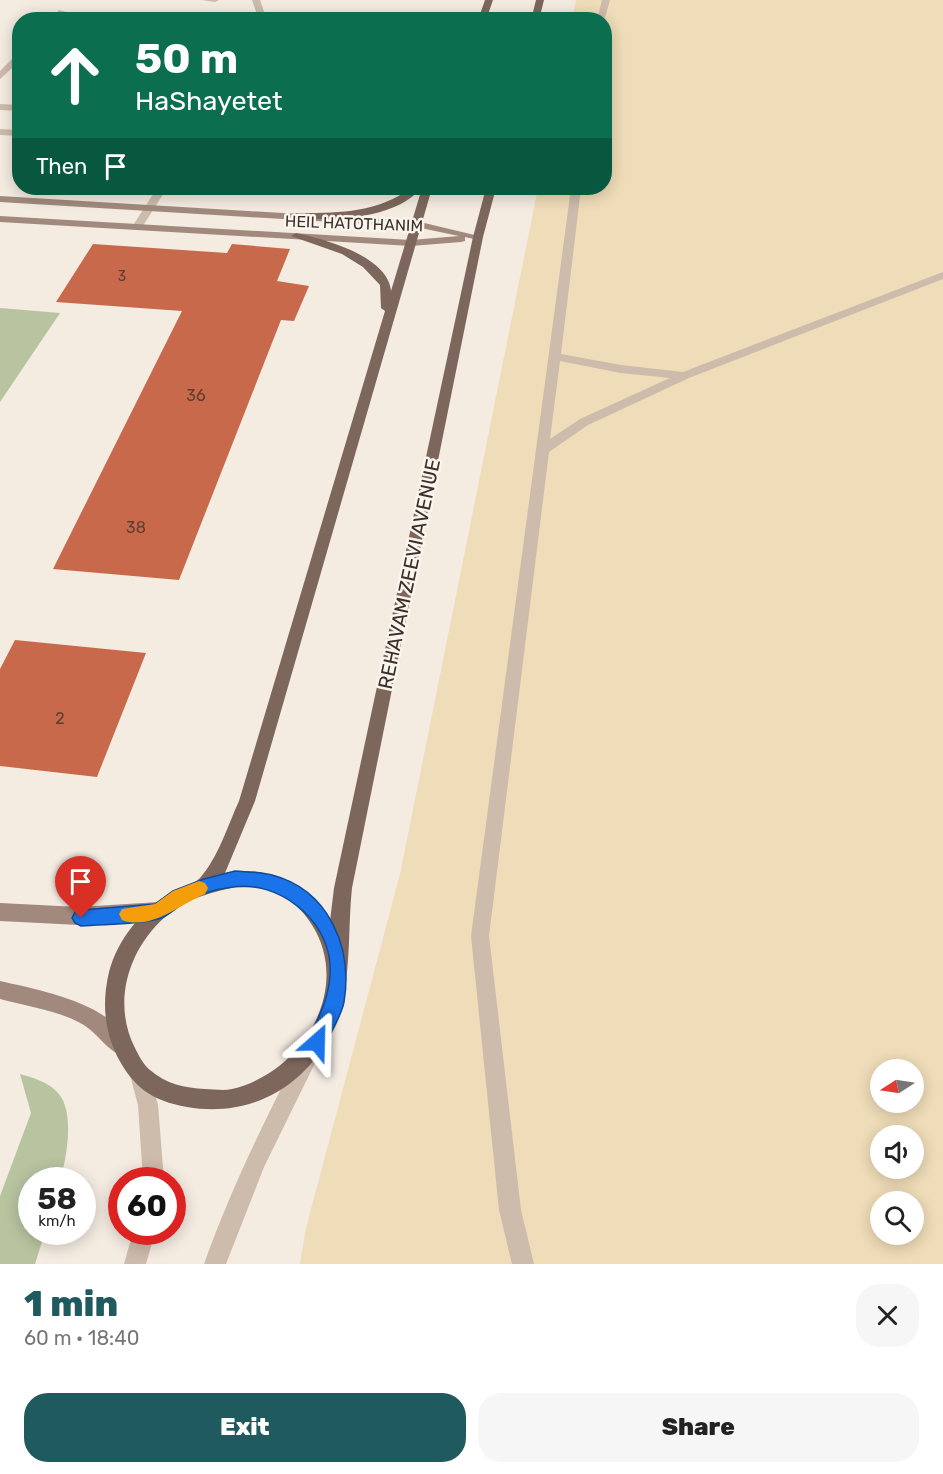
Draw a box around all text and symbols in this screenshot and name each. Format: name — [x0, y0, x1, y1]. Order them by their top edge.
text: 50 m — [135, 34, 238, 84]
icon: ahead — [36, 36, 114, 114]
text: HaShayetet — [135, 85, 283, 117]
icon: arrive — [99, 150, 132, 183]
text: Then — [36, 153, 87, 180]
street label: HEIL HATOTHANIM — [285, 212, 423, 235]
house number: 3 — [118, 268, 126, 285]
house number: 36 — [186, 386, 206, 405]
street label: REHAVAM ZEEVI AVENUE — [373, 457, 445, 691]
house number: 38 — [126, 518, 146, 537]
house number: 2 — [55, 709, 65, 728]
pin — [55, 856, 106, 918]
icon: arrive — [64, 865, 97, 898]
position arrow — [285, 1010, 349, 1074]
north arrow — [870, 1059, 924, 1113]
map controls — [870, 1059, 924, 1245]
button: sound — [870, 1125, 924, 1179]
speed limit sign: 60 — [108, 1167, 186, 1245]
text: 58 — [37, 1181, 77, 1217]
button: search — [870, 1191, 924, 1245]
text: km/h — [38, 1212, 76, 1230]
text: 1 min — [24, 1282, 118, 1325]
button: close — [856, 1284, 919, 1347]
text: 60 m · 18:40 — [24, 1326, 139, 1350]
button: Exit — [24, 1393, 466, 1462]
button: Share — [478, 1393, 919, 1462]

